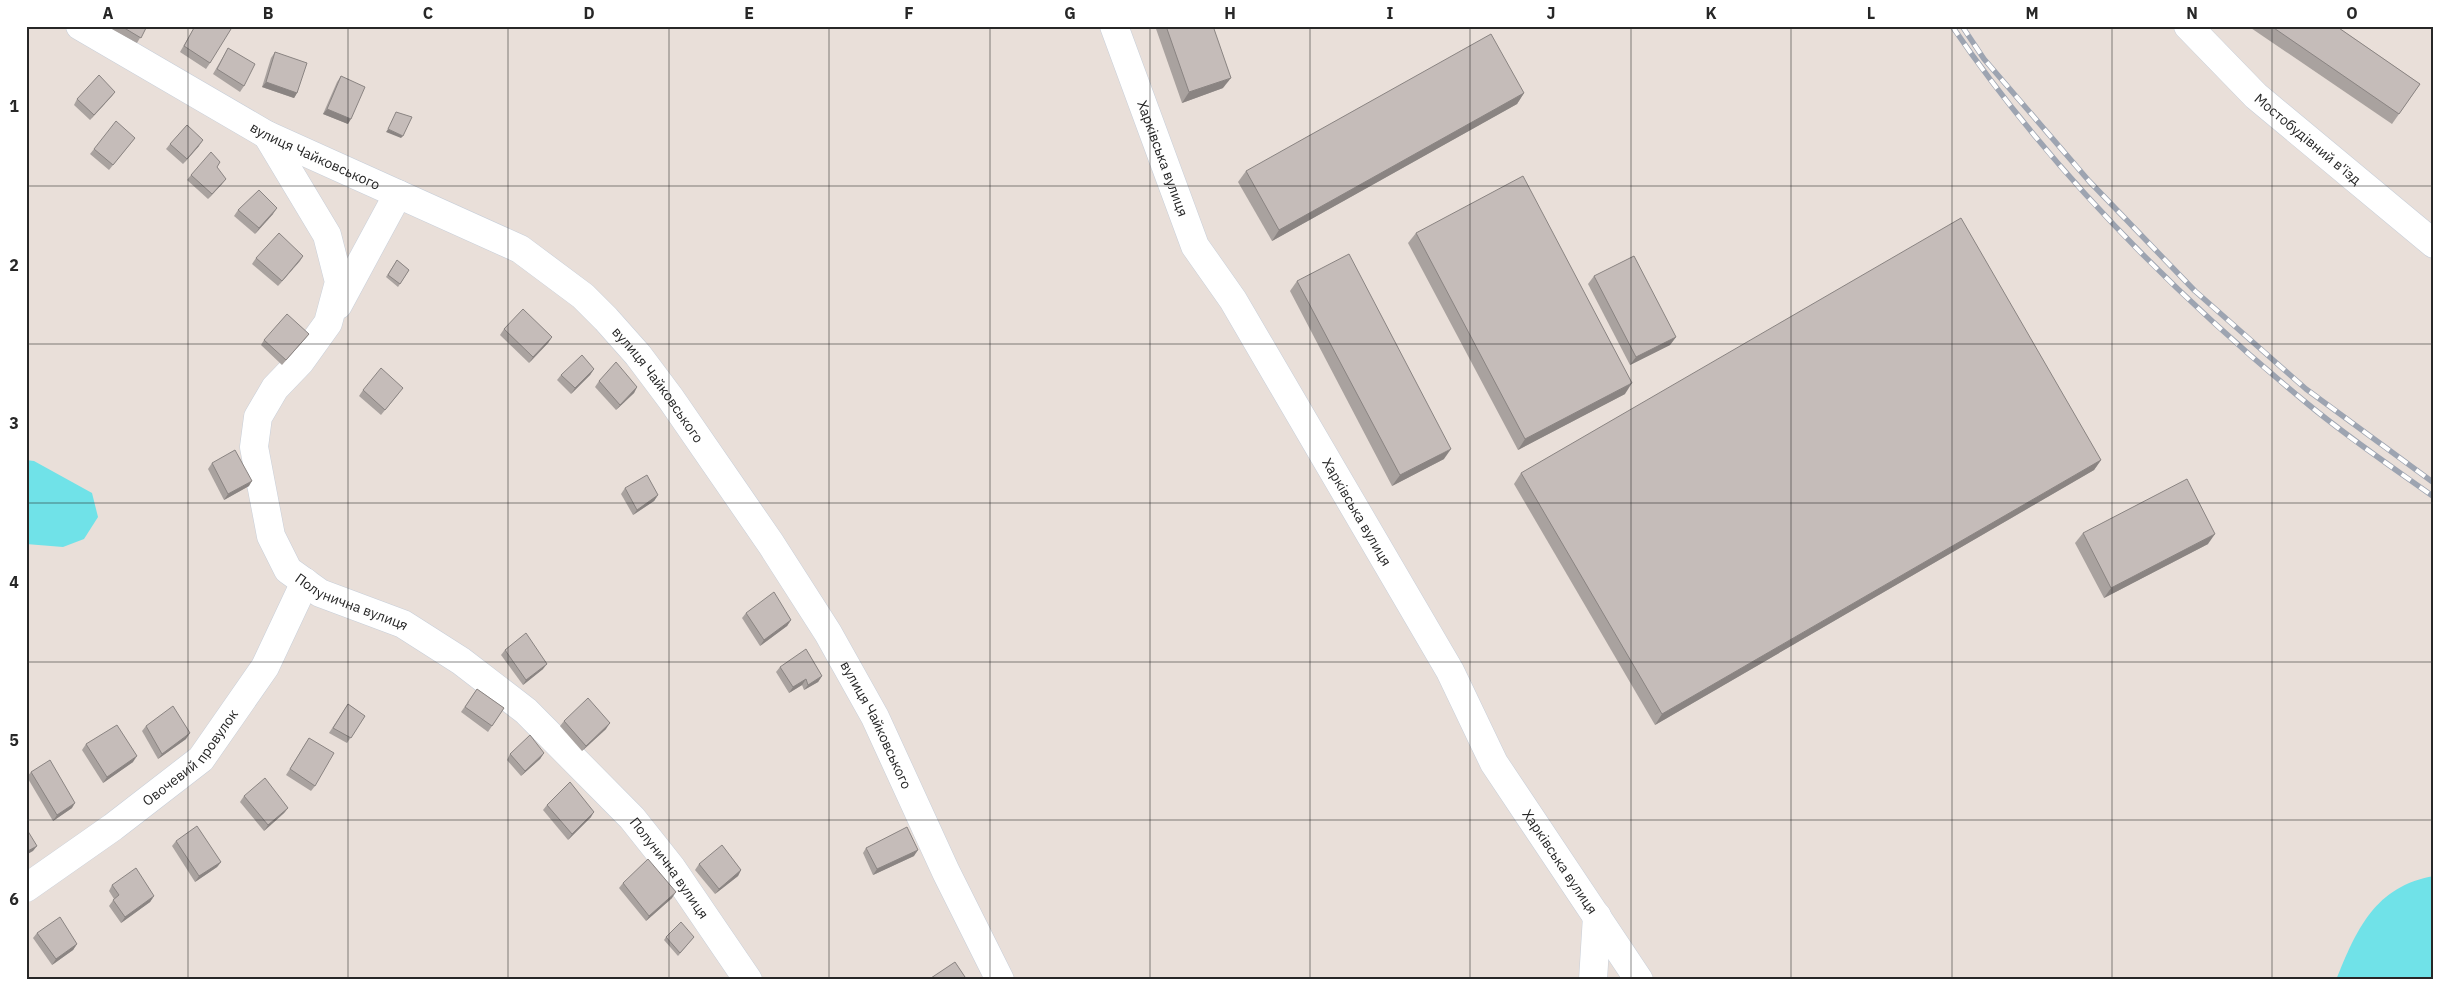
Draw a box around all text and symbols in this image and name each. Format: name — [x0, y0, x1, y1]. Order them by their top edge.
text: A — [103, 3, 114, 23]
text: B — [263, 3, 274, 23]
text: C — [423, 3, 433, 23]
text: D — [583, 3, 595, 23]
text: E — [744, 3, 754, 23]
text: F — [904, 3, 914, 23]
text: G — [1064, 3, 1076, 23]
text: H — [1224, 3, 1236, 23]
text: I — [1387, 3, 1394, 23]
text: J — [1547, 3, 1555, 23]
text: K — [1705, 3, 1717, 23]
text: L — [1867, 3, 1875, 23]
text: M — [2025, 3, 2039, 23]
text: N — [2186, 3, 2198, 23]
text: O — [2346, 3, 2358, 23]
street label: Мостобудівний в'їзд — [2251, 90, 2365, 189]
text: 1 — [9, 96, 19, 116]
street label: Харківська вулиця — [1133, 98, 1192, 219]
street label: вулиця Чайковського — [247, 118, 383, 194]
text: 2 — [9, 255, 19, 275]
street label: вулиця Чайковського — [608, 323, 708, 446]
text: 3 — [9, 413, 19, 433]
street label: Харківська вулиця — [1318, 455, 1396, 569]
street label: Полунична вулиця — [292, 569, 412, 634]
text: 4 — [9, 572, 19, 592]
street label: вулиця Чайковського — [836, 658, 916, 792]
street label: Овочевий провулок — [139, 705, 242, 810]
text: 5 — [9, 730, 19, 750]
street label: Харківська вулиця — [1519, 806, 1601, 918]
street label: Полунична вулиця — [626, 814, 713, 922]
text: 6 — [9, 889, 19, 909]

